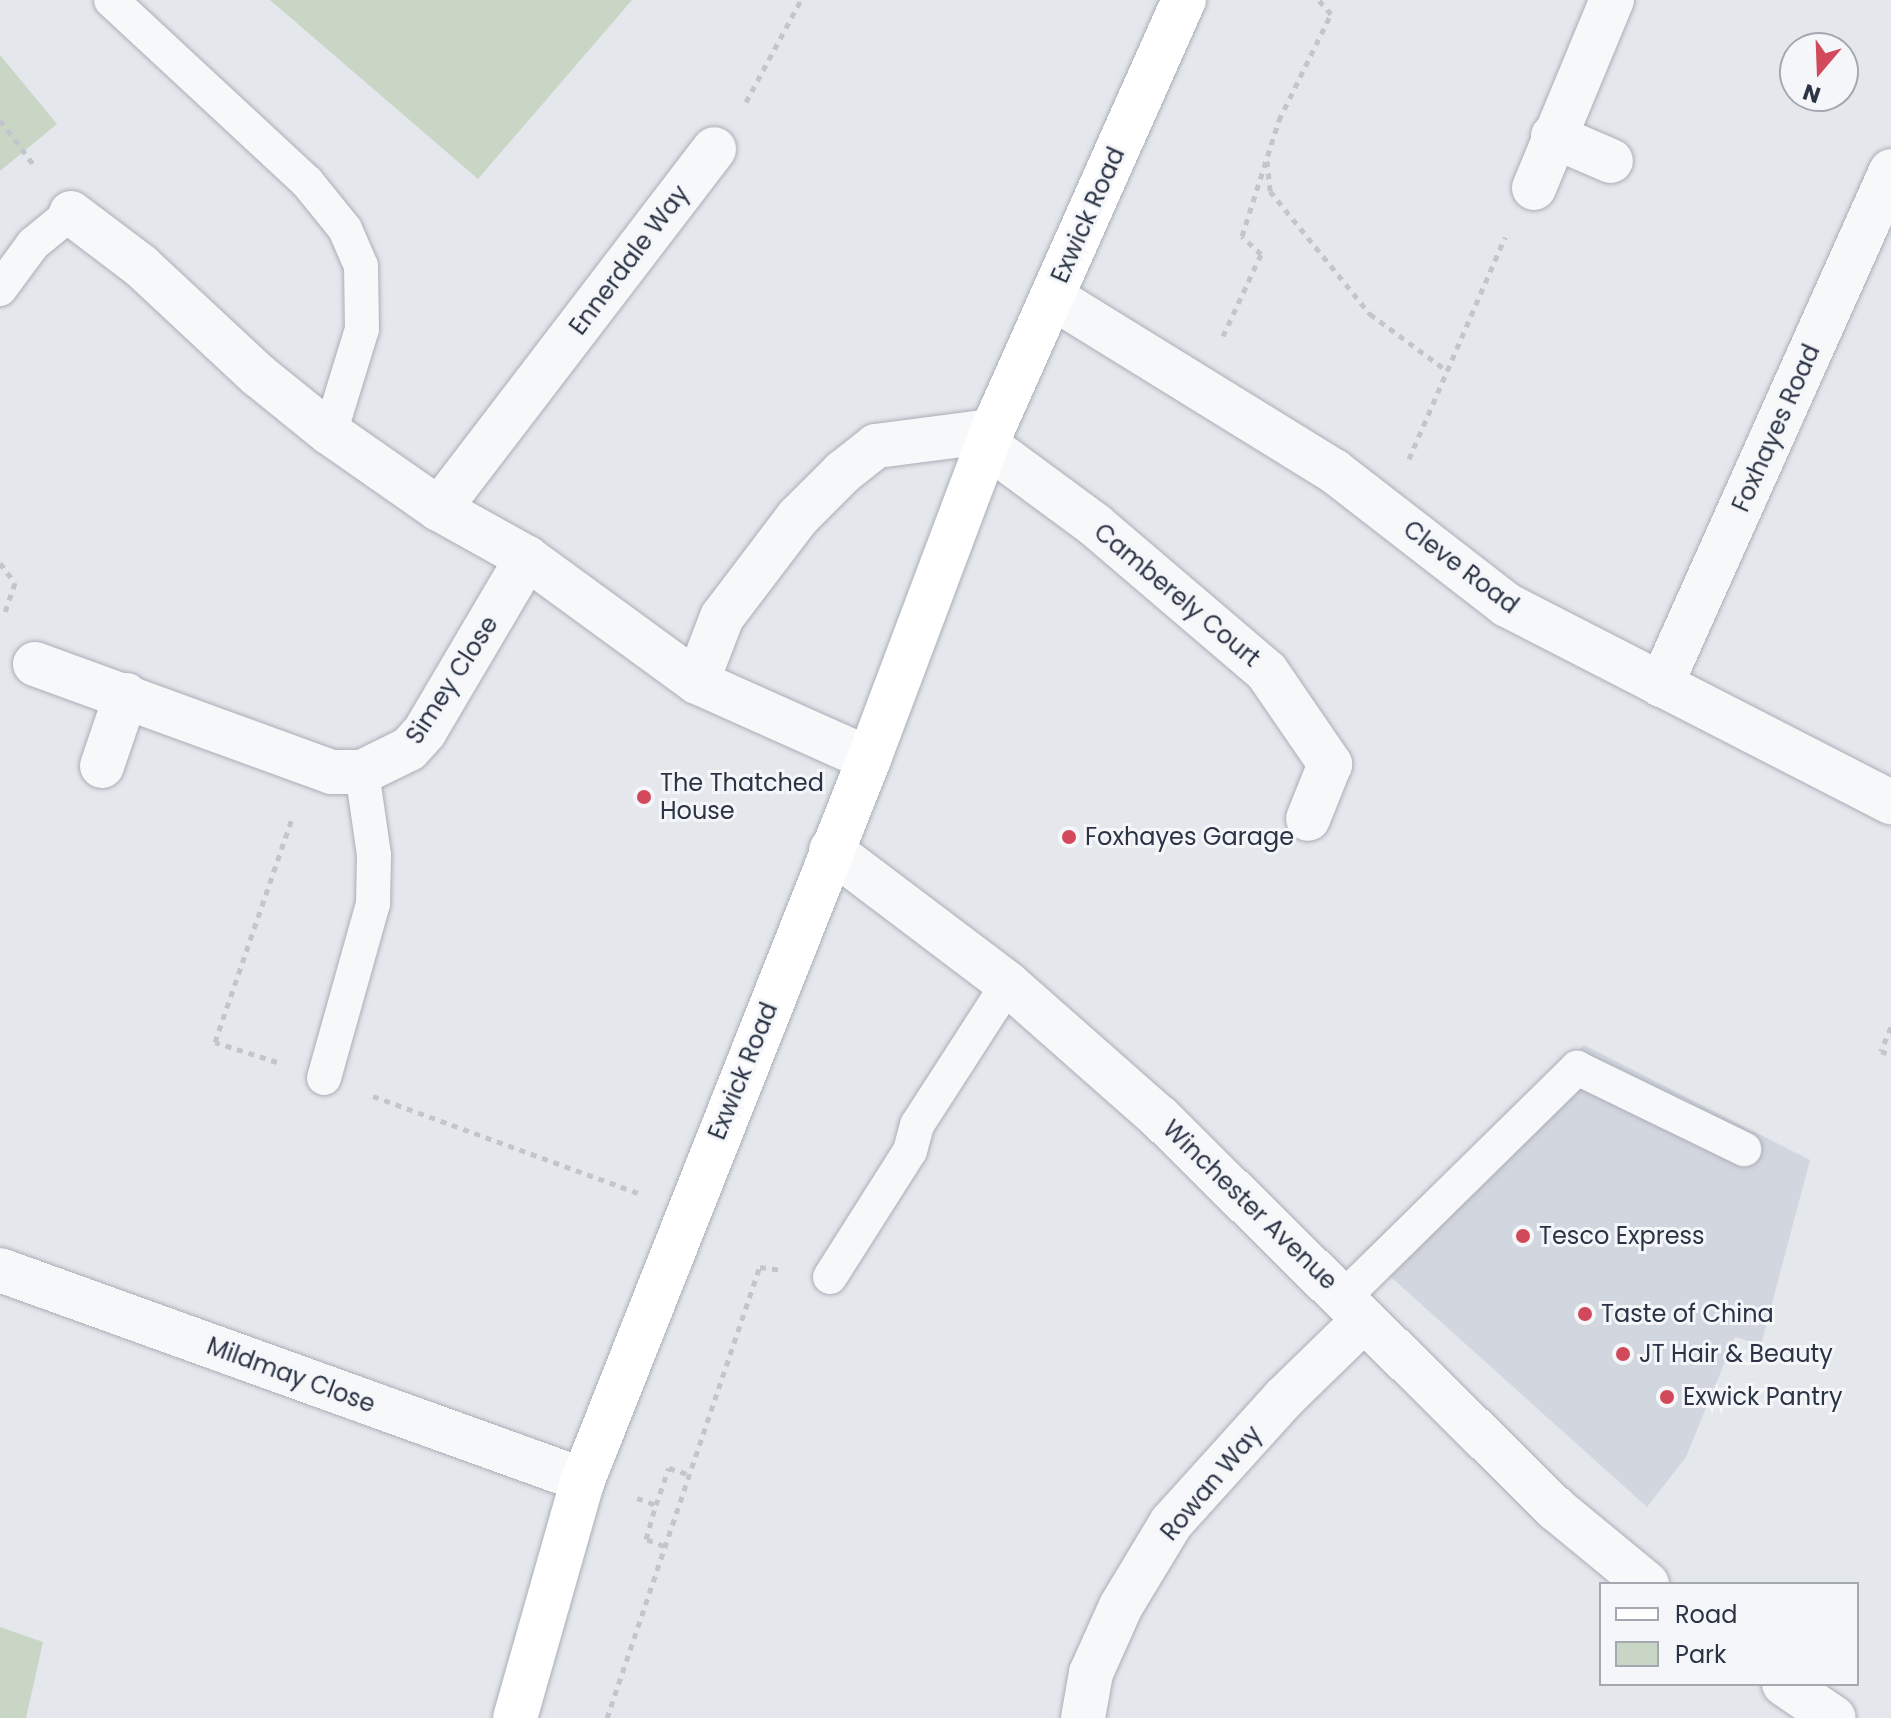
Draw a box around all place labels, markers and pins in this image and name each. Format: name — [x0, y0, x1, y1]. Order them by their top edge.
place label: The Thatched House — [660, 769, 824, 825]
marker: The Thatched House — [635, 788, 653, 806]
place label: Foxhayes Garage — [1085, 823, 1294, 851]
marker: Foxhayes Garage — [1060, 828, 1078, 846]
place label: Tesco Express — [1539, 1222, 1705, 1250]
marker: Tesco Express — [1514, 1227, 1532, 1245]
place label: Taste of China — [1601, 1300, 1774, 1328]
marker: Taste of China — [1576, 1305, 1594, 1323]
place label: JT Hair & Beauty — [1639, 1340, 1833, 1368]
marker: JT Hair & Beauty — [1614, 1345, 1632, 1363]
place label: Exwick Pantry — [1683, 1383, 1842, 1411]
marker: Exwick Pantry — [1658, 1388, 1676, 1406]

